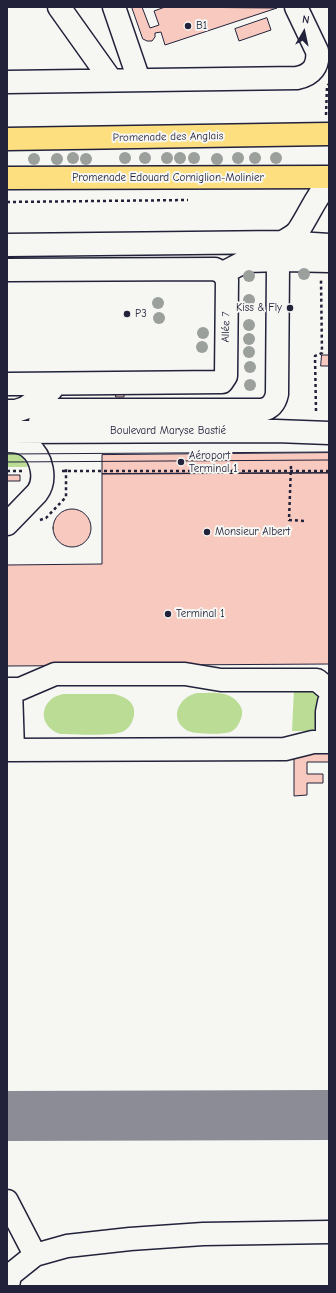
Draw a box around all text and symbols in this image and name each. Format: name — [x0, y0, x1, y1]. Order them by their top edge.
north arrow — [284, 12, 324, 52]
text: N — [301, 13, 311, 27]
place label: B1 — [196, 19, 207, 33]
marker: B1 — [183, 21, 193, 31]
street label: Promenade des Anglais — [113, 129, 223, 145]
street label: Promenade Edouard Corniglion-Molinier — [72, 171, 264, 185]
place label: Kiss & Fly — [236, 301, 282, 315]
marker: Kiss & Fly — [285, 303, 295, 313]
place label: P3 — [135, 307, 147, 321]
marker: P3 — [122, 309, 132, 319]
street label: Allée 7 — [219, 311, 233, 343]
street label: Boulevard Maryse Bastié — [110, 424, 226, 438]
place label: Aéroport Terminal 1 — [189, 449, 238, 475]
marker: Aéroport Terminal 1 — [176, 457, 186, 467]
place label: Monsieur Albert — [215, 525, 290, 539]
marker: Monsieur Albert — [202, 527, 212, 537]
place label: Terminal 1 — [176, 607, 225, 621]
marker: Terminal 1 — [163, 609, 173, 619]

